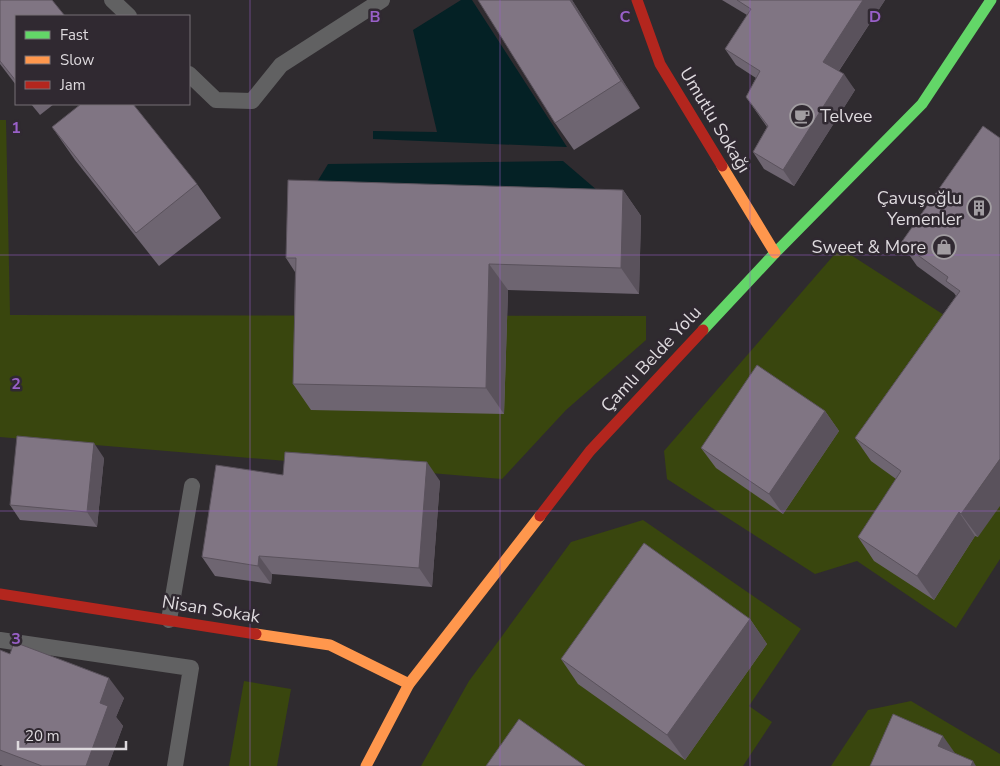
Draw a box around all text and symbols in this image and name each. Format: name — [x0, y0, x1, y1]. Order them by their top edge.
text: B — [369, 6, 381, 28]
text: C — [620, 6, 631, 28]
text: D — [869, 6, 881, 28]
legend — [15, 15, 190, 105]
text: Fast — [60, 25, 89, 45]
text: Slow — [60, 50, 95, 70]
street label: Umutlu Sokağı — [674, 63, 756, 177]
text: Jam — [59, 75, 86, 95]
cafe icon: Telvee — [789, 103, 815, 129]
place label: Telvee — [820, 104, 872, 128]
text: 1 — [11, 117, 21, 139]
place label: Çavuşoğlu Yemenler — [877, 186, 963, 231]
building icon: Çavuşoğlu Yemenler — [966, 195, 992, 221]
shop icon: Sweet & More — [931, 234, 957, 260]
place label: Sweet & More — [812, 235, 926, 259]
street label: Çamlı Belde Yolu — [595, 301, 707, 417]
text: 2 — [11, 373, 21, 395]
street label: Nisan Sokak — [160, 589, 263, 629]
text: 3 — [11, 628, 21, 650]
scale bar — [18, 718, 125, 750]
text: 20 m — [25, 726, 60, 746]

